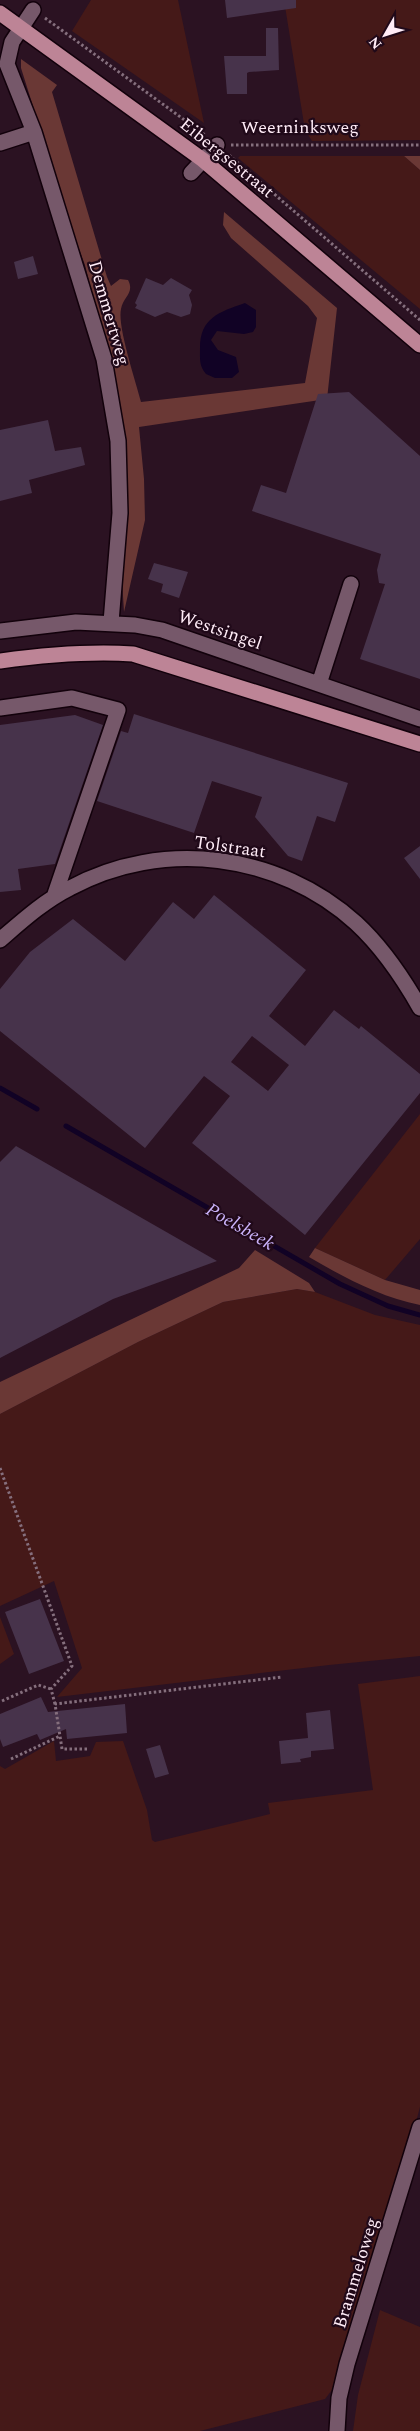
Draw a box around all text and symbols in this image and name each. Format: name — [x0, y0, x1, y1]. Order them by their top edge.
north arrow — [360, 10, 410, 60]
text: N — [364, 32, 387, 54]
street label: Eibergsestraat — [174, 111, 280, 205]
street label: Weerninksweg — [241, 114, 359, 141]
street label: Demmertweg — [81, 257, 137, 369]
street label: Westsingel — [174, 603, 266, 657]
street label: Tolstraat — [193, 829, 267, 865]
water label: Poelsbeek — [200, 1196, 280, 1258]
street label: Brammeloweg — [326, 2214, 386, 2332]

